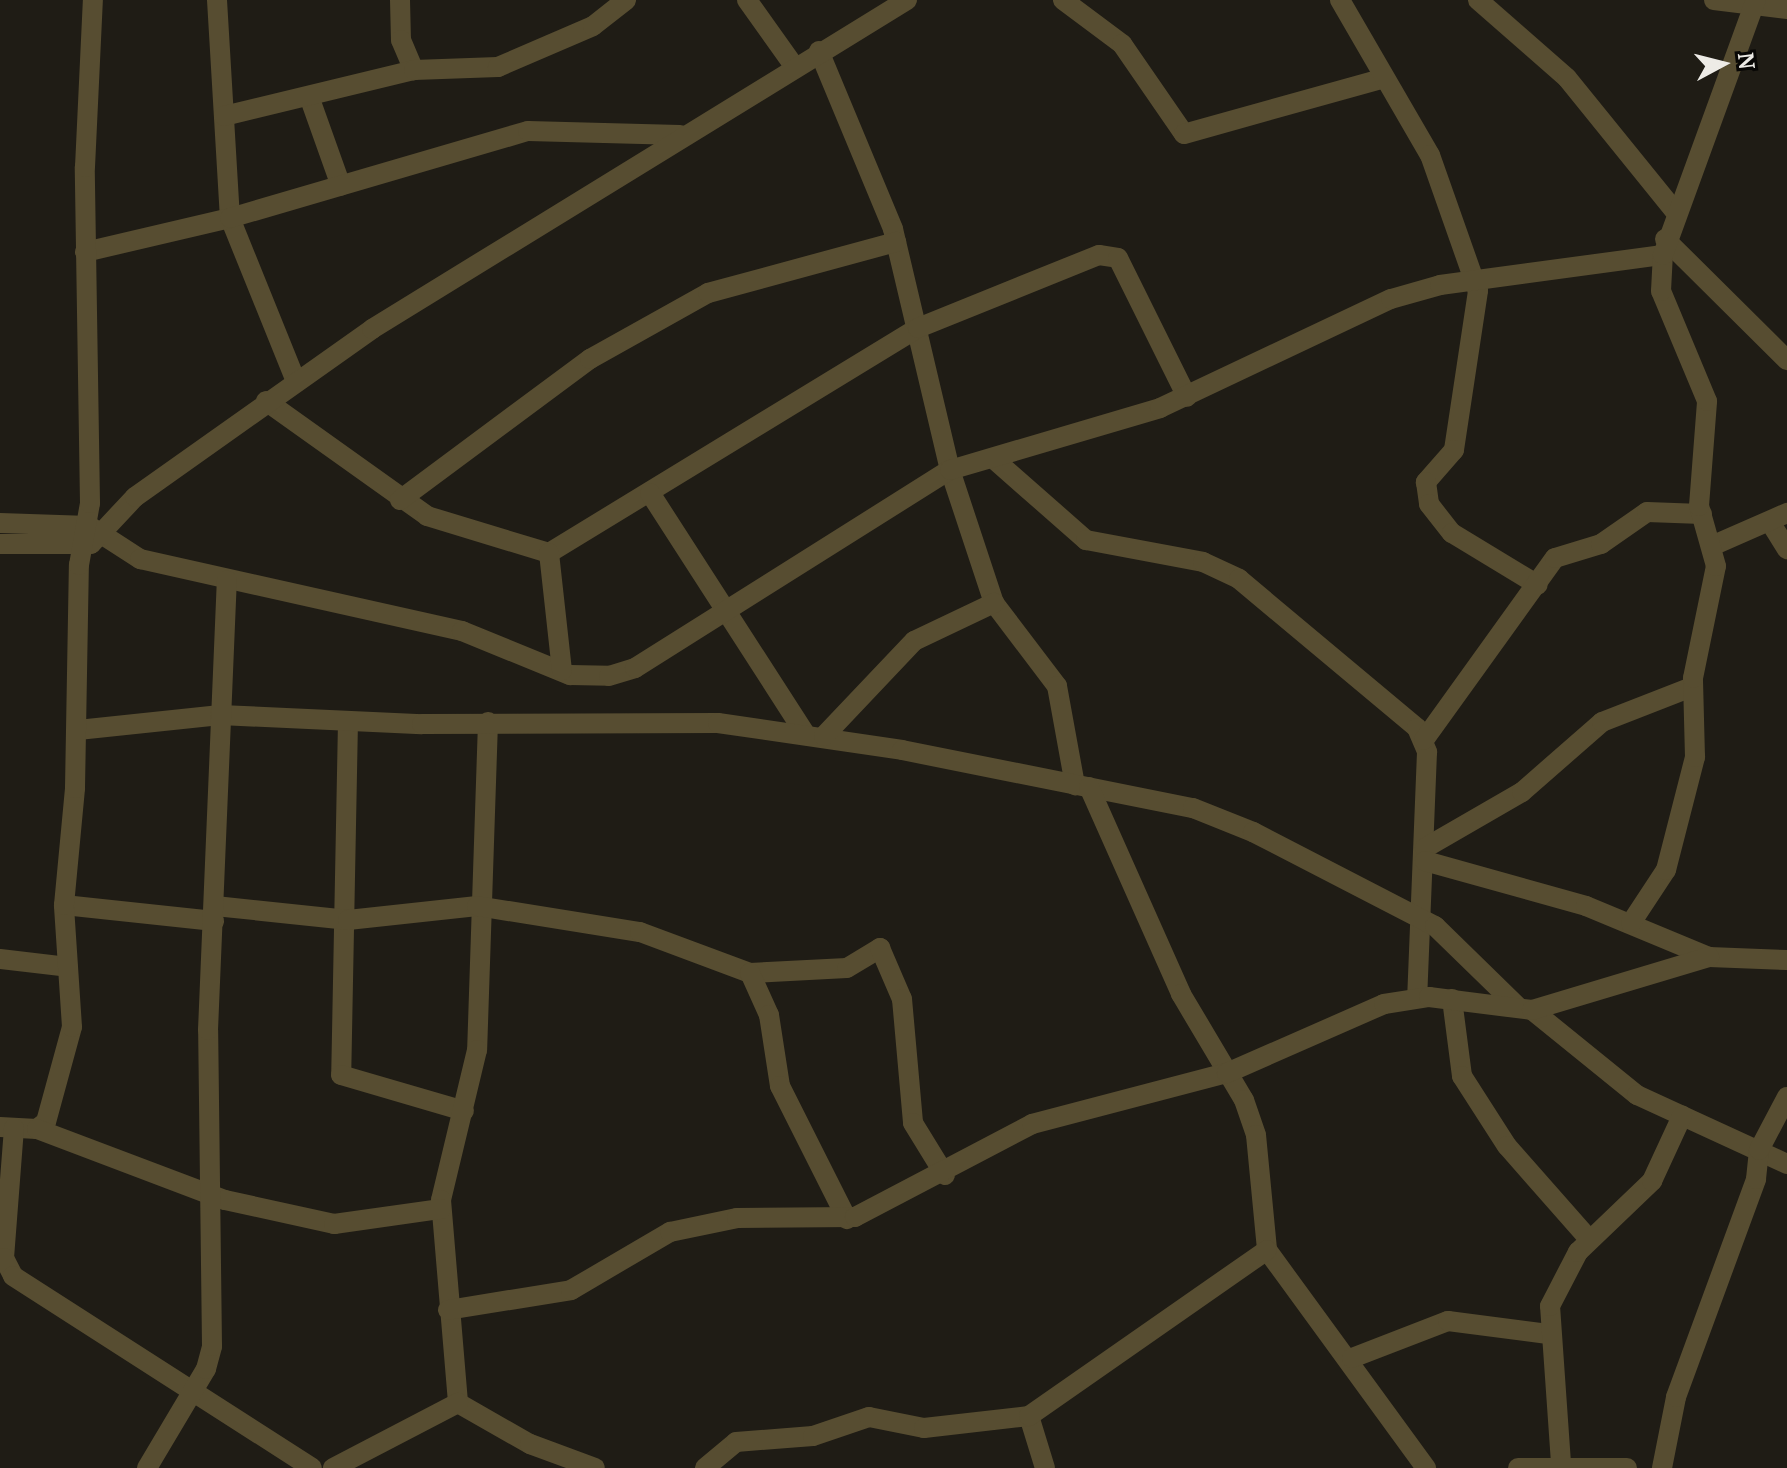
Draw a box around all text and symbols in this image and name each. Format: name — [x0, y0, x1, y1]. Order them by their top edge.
north arrow — [1683, 24, 1763, 104]
text: N — [1732, 51, 1763, 71]

